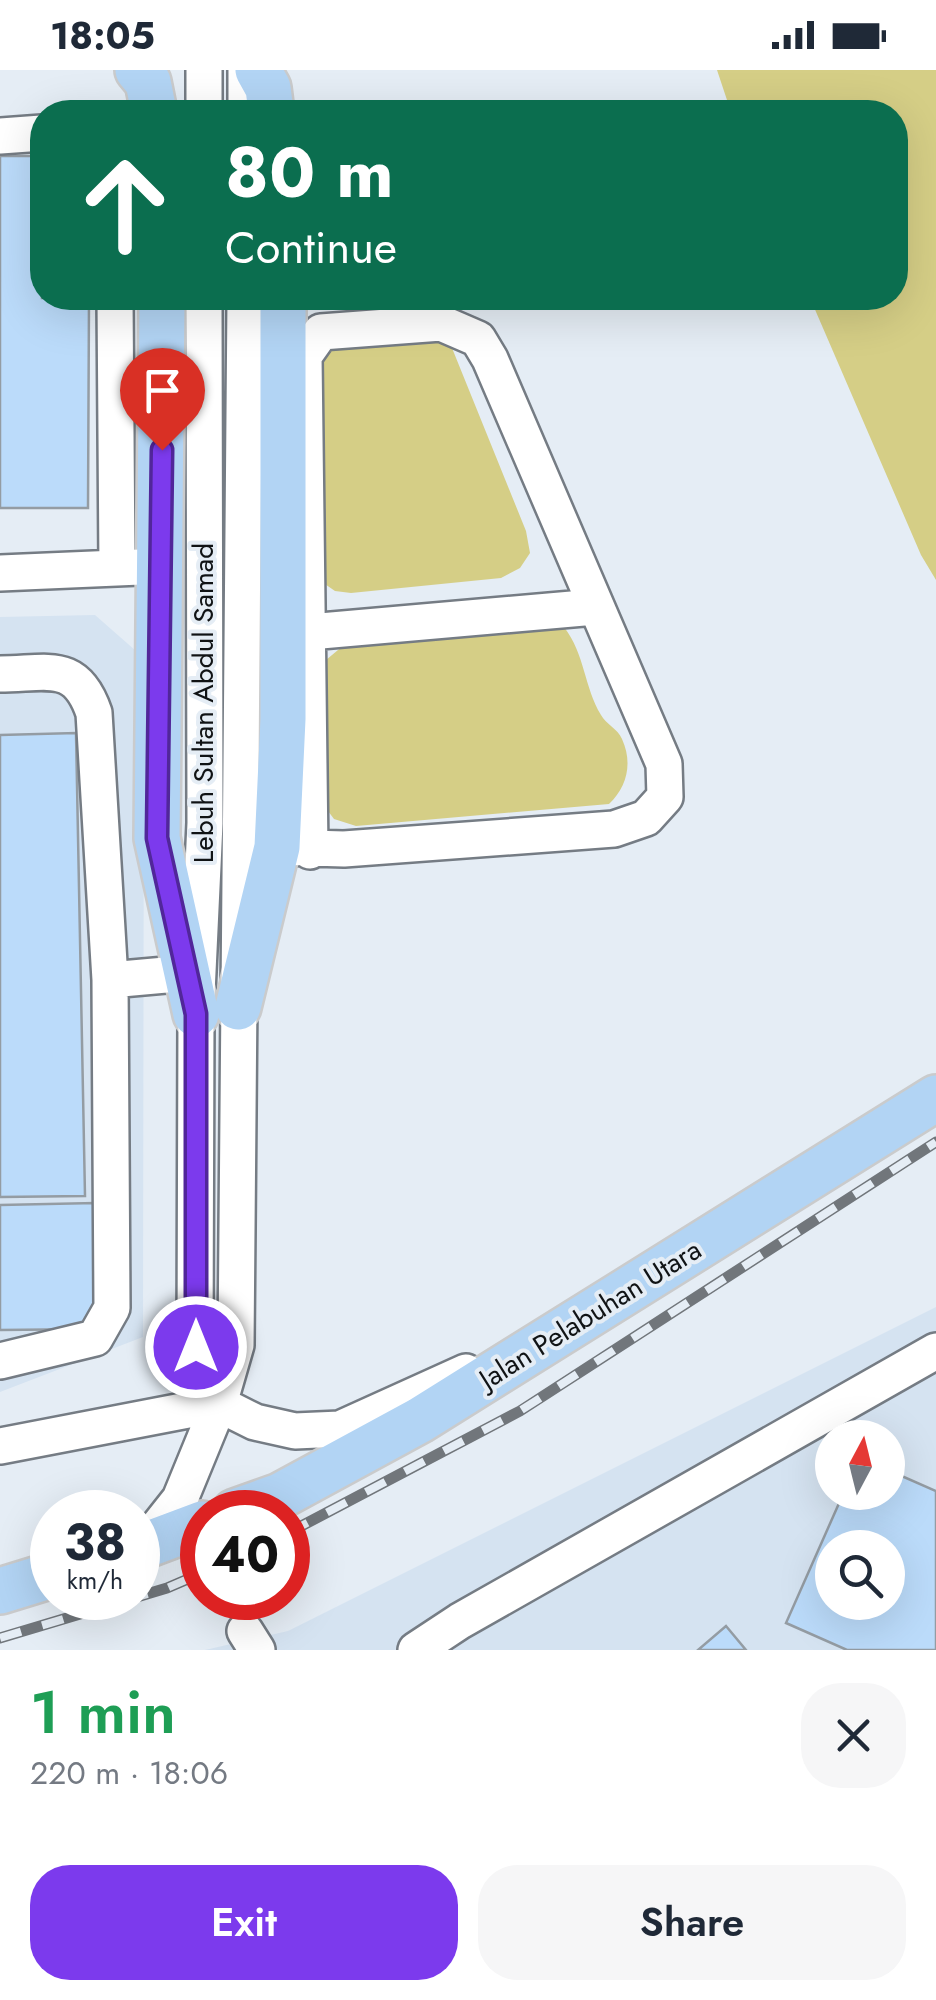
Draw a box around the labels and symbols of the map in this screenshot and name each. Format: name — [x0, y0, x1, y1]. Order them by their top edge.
pin — [120, 348, 205, 451]
street label: Lebuh Sultan Abdul Samad — [183, 543, 224, 863]
street label: Jalan Pelabuhan Utara — [468, 1230, 709, 1401]
position arrow — [144, 1295, 248, 1399]
north arrow — [815, 1420, 905, 1510]
speed limit sign: 40 — [180, 1490, 310, 1620]

